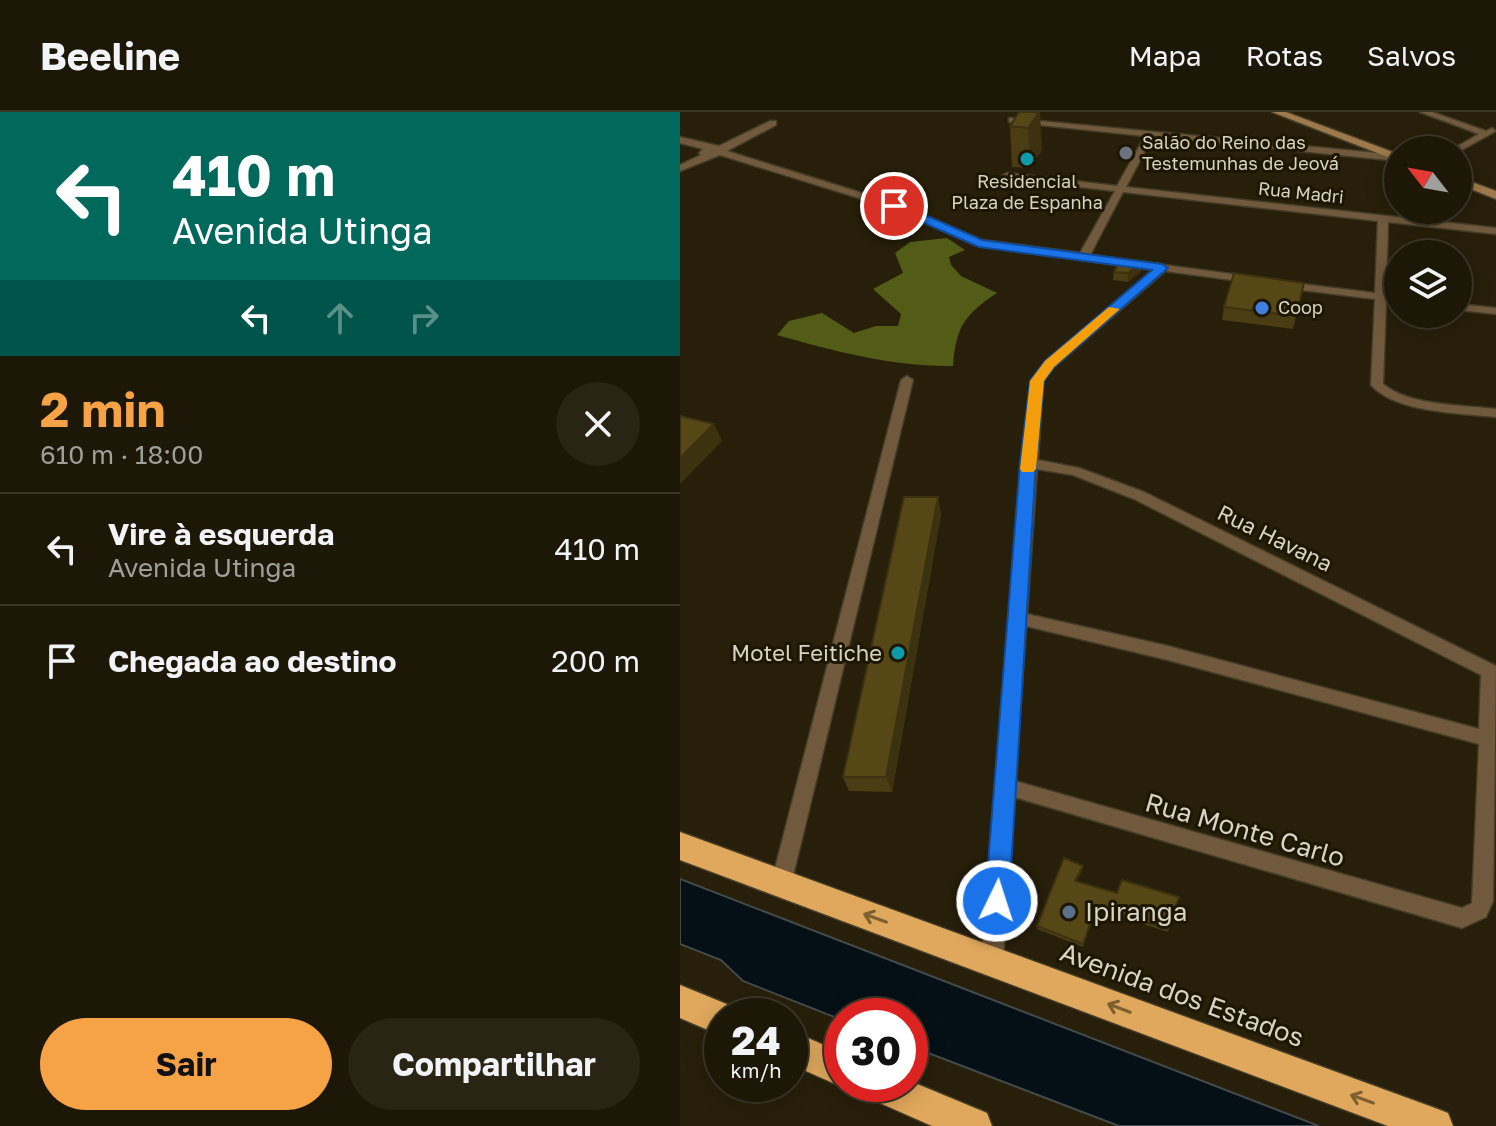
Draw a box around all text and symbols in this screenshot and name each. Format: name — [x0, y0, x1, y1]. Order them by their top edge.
text: Beeline — [40, 33, 180, 78]
text: Mapa — [1129, 39, 1202, 72]
text: Rotas — [1246, 39, 1323, 72]
text: Salvos — [1367, 39, 1456, 72]
place label: Salão do Reino das Testemunhas de Jeová — [1142, 131, 1339, 174]
north arrow — [1384, 136, 1472, 224]
map controls — [1384, 136, 1472, 328]
text: 410 m — [172, 141, 335, 208]
icon: left — [40, 144, 144, 248]
marker: Salão do Reino das Testemunhas de Jeová — [1117, 144, 1135, 162]
marker: Residencial Plaza de Espanha — [1018, 150, 1036, 168]
place label: Residencial Plaza de Espanha — [951, 170, 1103, 213]
pin — [860, 172, 928, 240]
street label: Rua Madri — [1257, 177, 1345, 207]
icon: arrive — [872, 184, 916, 228]
text: Avenida Utinga — [172, 209, 433, 252]
button: layers — [1384, 240, 1472, 328]
icon: left — [234, 296, 278, 340]
icon: ahead — [318, 296, 362, 340]
icon: right — [402, 296, 446, 340]
place label: Coop — [1278, 296, 1323, 318]
marker: Coop — [1253, 299, 1271, 317]
text: 2 min — [40, 380, 165, 438]
button: close — [556, 382, 640, 466]
text: 610 m · 18:00 — [40, 439, 203, 470]
street label: Rua Havana — [1213, 498, 1337, 577]
text: Vire à esquerda — [108, 516, 334, 552]
icon: left — [40, 527, 84, 571]
text: 410 m — [555, 531, 640, 567]
text: Avenida Utinga — [108, 552, 296, 583]
icon: arrive — [40, 639, 84, 683]
place label: Motel Feitiche — [731, 639, 882, 666]
text: Chegada ao destino — [108, 643, 396, 679]
text: 200 m — [551, 643, 640, 679]
marker: Motel Feitiche — [889, 644, 907, 662]
street label: Rua Monte Carlo — [1142, 786, 1348, 873]
position arrow — [955, 859, 1039, 943]
place label: Ipiranga — [1085, 896, 1187, 927]
marker: Ipiranga — [1060, 903, 1078, 921]
one-way arrow — [863, 909, 888, 924]
street label: Avenida dos Estados — [1056, 936, 1308, 1053]
speed limit sign: 30 — [824, 998, 928, 1102]
one-way arrow — [1107, 1000, 1132, 1014]
text: 24 — [731, 1016, 781, 1064]
button: Sair — [40, 1018, 332, 1110]
button: Compartilhar — [348, 1018, 640, 1110]
text: km/h — [731, 1058, 781, 1082]
one-way arrow — [1350, 1091, 1375, 1105]

